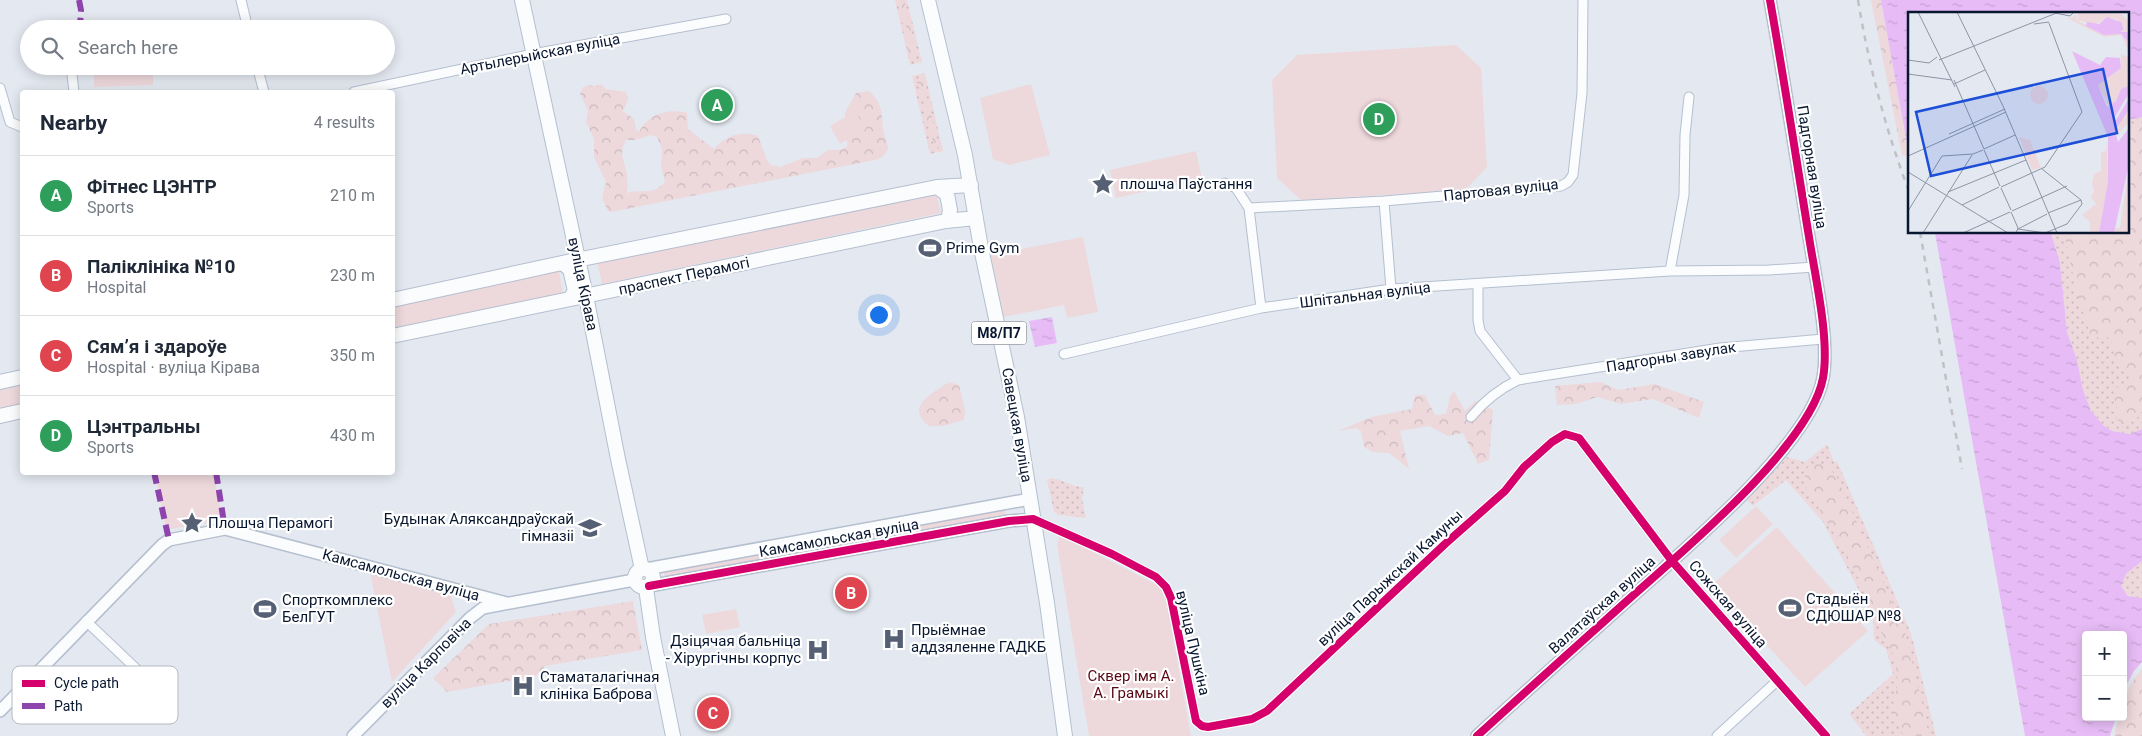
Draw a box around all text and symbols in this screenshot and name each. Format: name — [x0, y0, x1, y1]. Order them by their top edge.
inset map — [1908, 12, 2130, 234]
search box — [20, 20, 395, 75]
street label: Артылерыйская вуліца — [458, 30, 622, 78]
icon: search — [38, 34, 66, 62]
text: Search here — [78, 36, 178, 59]
pin: A — [701, 86, 733, 124]
pin: D — [1363, 100, 1395, 138]
street label: Падгорная вуліца — [1793, 104, 1831, 230]
text: Nearby — [40, 111, 107, 135]
text: 4 results — [314, 113, 375, 132]
place icon: плошча Паўстання — [1090, 171, 1116, 197]
text: Фітнес ЦЭНТР — [87, 175, 217, 198]
place label: плошча Паўстання — [1120, 175, 1252, 193]
street label: Партовая вуліца — [1443, 175, 1559, 205]
text: A — [51, 186, 61, 205]
text: 210 m — [330, 186, 375, 205]
text: Sports — [87, 198, 134, 217]
sports icon: Prime Gym — [917, 235, 943, 261]
street label: вуліца Кірава — [564, 236, 602, 332]
place label: Prime Gym — [946, 239, 1020, 257]
street label: праспект Перамогі — [617, 253, 751, 299]
text: Паліклініка №10 — [87, 255, 235, 278]
text: B — [51, 266, 61, 285]
text: 230 m — [330, 266, 375, 285]
text: Hospital — [87, 278, 147, 297]
street label: Шпітальная вуліца — [1298, 278, 1432, 312]
your location — [866, 302, 892, 328]
road number: М8/П7 — [972, 322, 1026, 344]
text: Сямʼя і здароўе — [87, 335, 227, 358]
street label: Падгорны завулак — [1605, 338, 1737, 376]
text: C — [51, 346, 61, 365]
text: 350 m — [330, 346, 375, 365]
text: Hospital · вуліца Кірава — [87, 358, 260, 377]
street label: Савецкая вуліца — [998, 366, 1036, 484]
text: Цэнтральны — [87, 415, 200, 438]
text: D — [51, 426, 61, 445]
text: 430 m — [330, 426, 375, 445]
text: Sports — [87, 438, 134, 457]
street label: вуліца Парыжскай Камуны — [1314, 506, 1466, 650]
place icon: Плошча Перамогі — [179, 510, 205, 536]
place label: Будынак Аляксандраўскай гімназіі — [384, 510, 574, 545]
place label: Плошча Перамогі — [208, 514, 333, 532]
school or university icon: Будынак Аляксандраўскай гімназіі — [577, 515, 603, 541]
street label: Камсамольская вуліца — [758, 515, 920, 561]
street label: Камсамольская вуліца — [320, 545, 482, 605]
street label: Валатаўская вуліца — [1545, 552, 1659, 658]
street label: Сожская вуліца — [1685, 556, 1771, 652]
pin: B — [835, 574, 867, 612]
street label: вуліца Пушкіна — [1172, 589, 1214, 697]
place label: Стадыён СДЮШАР №8 — [1806, 590, 1902, 625]
place label: Спорткомплекс БелГУТ — [282, 591, 393, 626]
sports icon: Стадыён СДЮШАР №8 — [1777, 595, 1803, 621]
sports icon: Спорткомплекс БелГУТ — [252, 596, 278, 622]
street label: вуліца Карповіча — [377, 614, 475, 712]
place label: Прыёмнае аддзяленне ГАДКБ — [911, 621, 1046, 656]
hospital icon: Прыёмнае аддзяленне ГАДКБ — [881, 626, 907, 652]
map controls — [2082, 631, 2127, 721]
button: + — [2082, 631, 2127, 676]
place label: Дзіцячая бальніца - Хірургічны корпус — [666, 632, 801, 667]
hospital icon: Дзіцячая бальніца - Хірургічны корпус — [805, 637, 831, 663]
legend — [12, 666, 178, 724]
park label: Сквер імя А. А. Грамыкі — [1087, 667, 1175, 702]
place label: Стаматалагічная клініка Баброва — [540, 668, 659, 703]
hospital icon: Стаматалагічная клініка Баброва — [510, 673, 536, 699]
text: Cycle path — [54, 675, 119, 691]
button: − — [2082, 676, 2127, 721]
pin: C — [697, 694, 729, 732]
text: Path — [54, 698, 83, 714]

